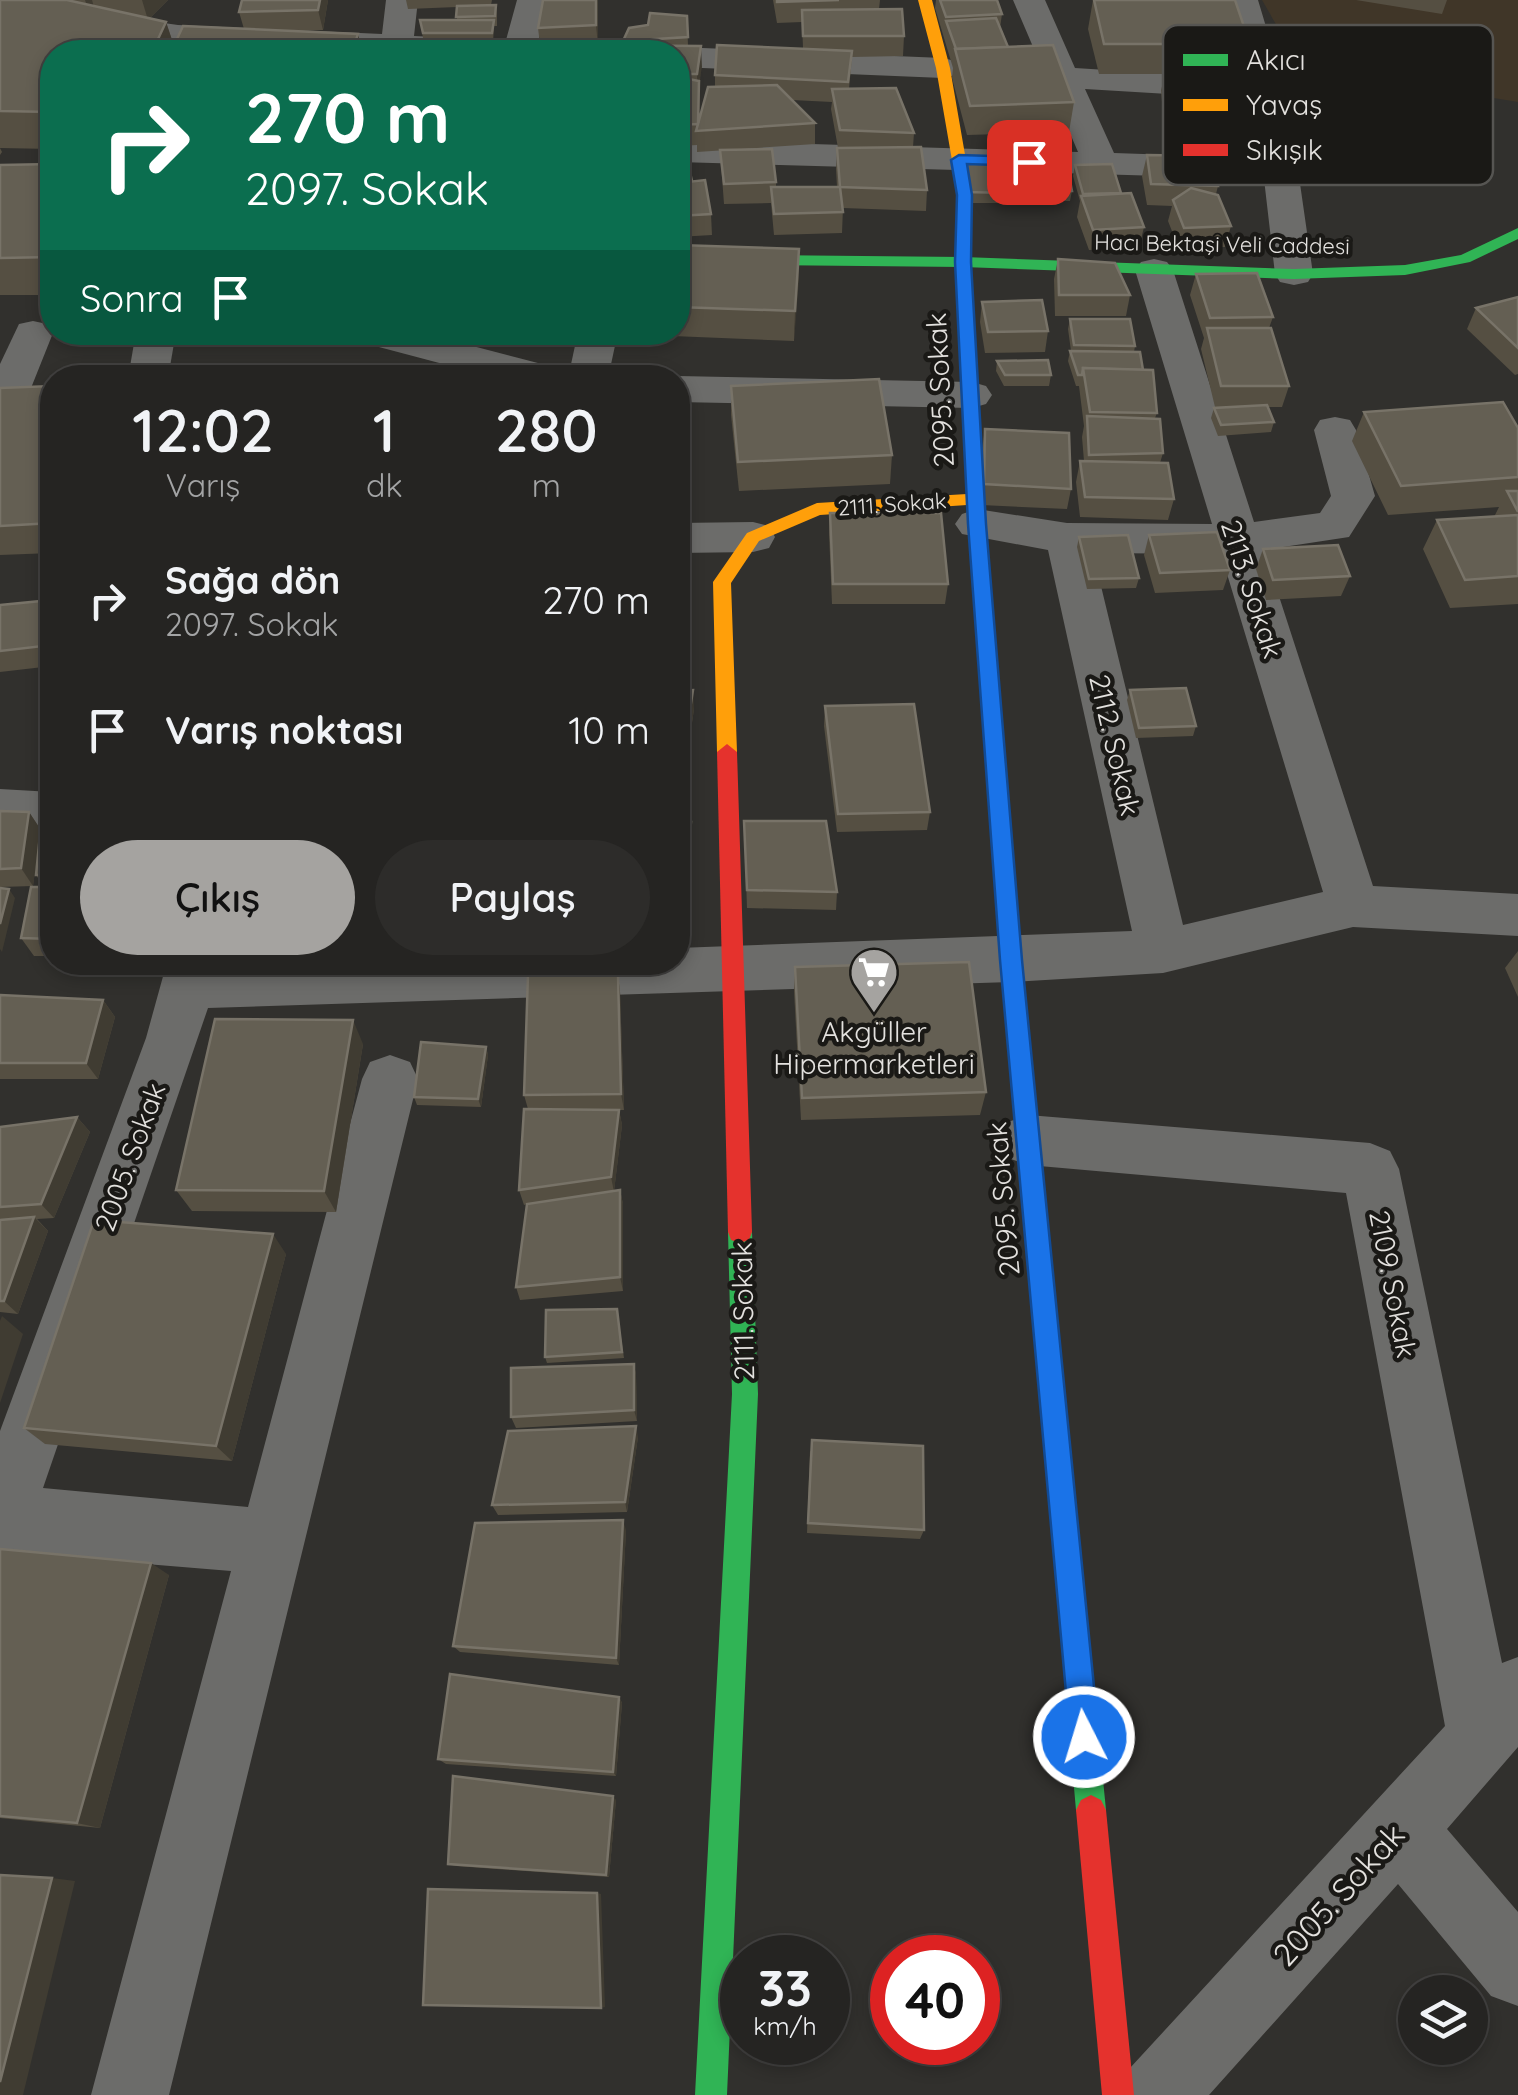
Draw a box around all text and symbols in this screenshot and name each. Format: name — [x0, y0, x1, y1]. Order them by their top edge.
legend — [1163, 25, 1493, 185]
text: Akıcı — [1246, 42, 1306, 77]
text: 270 m — [245, 73, 450, 161]
icon: right — [80, 80, 210, 210]
text: Yavaş — [1246, 87, 1322, 122]
pin — [987, 120, 1072, 205]
text: Sıkışık — [1246, 132, 1323, 167]
icon: arrive — [1002, 135, 1057, 190]
text: 2097. Sokak — [245, 160, 489, 216]
street label: Hacı Bektaşi Veli Caddesi — [1094, 228, 1350, 260]
icon: arrive — [203, 270, 258, 325]
text: Sonra — [80, 274, 183, 322]
street label: 2095. Sokak — [918, 312, 961, 468]
text: 12:02 — [132, 392, 274, 467]
text: 1 — [373, 392, 396, 467]
text: 280 — [495, 392, 598, 467]
text: Varış — [166, 465, 240, 505]
text: dk — [366, 465, 403, 505]
text: m — [532, 465, 561, 505]
street label: 2111. Sokak — [837, 486, 947, 522]
street label: 2113. Sokak — [1214, 515, 1291, 662]
text: Sağa dön — [165, 556, 341, 604]
icon: right — [80, 573, 135, 628]
text: 270 m — [543, 576, 650, 624]
text: 2097. Sokak — [165, 604, 338, 644]
street label: 2112. Sokak — [1082, 671, 1149, 819]
icon: arrive — [80, 703, 135, 758]
text: Varış noktası — [165, 706, 403, 754]
text: 10 m — [568, 706, 650, 754]
button: Çıkış — [80, 840, 355, 955]
button: Paylaş — [375, 840, 650, 955]
supermarket icon: Akgüller Hipermarketleri — [848, 946, 900, 1014]
place label: Akgüller Hipermarketleri — [773, 1014, 975, 1081]
street label: 2005. Sokak — [86, 1078, 173, 1236]
street label: 2095. Sokak — [978, 1121, 1027, 1278]
street label: 2109. Sokak — [1362, 1207, 1425, 1360]
street label: 2111. Sokak — [724, 1241, 761, 1381]
position arrow — [1032, 1685, 1136, 1789]
street label: 2005. Sokak — [1264, 1815, 1413, 1974]
speed limit sign: 40 — [870, 1935, 1000, 2065]
text: 33 — [758, 1956, 812, 2019]
map controls — [1398, 1975, 1488, 2065]
button: layers — [1398, 1975, 1488, 2065]
text: km/h — [753, 2010, 817, 2041]

